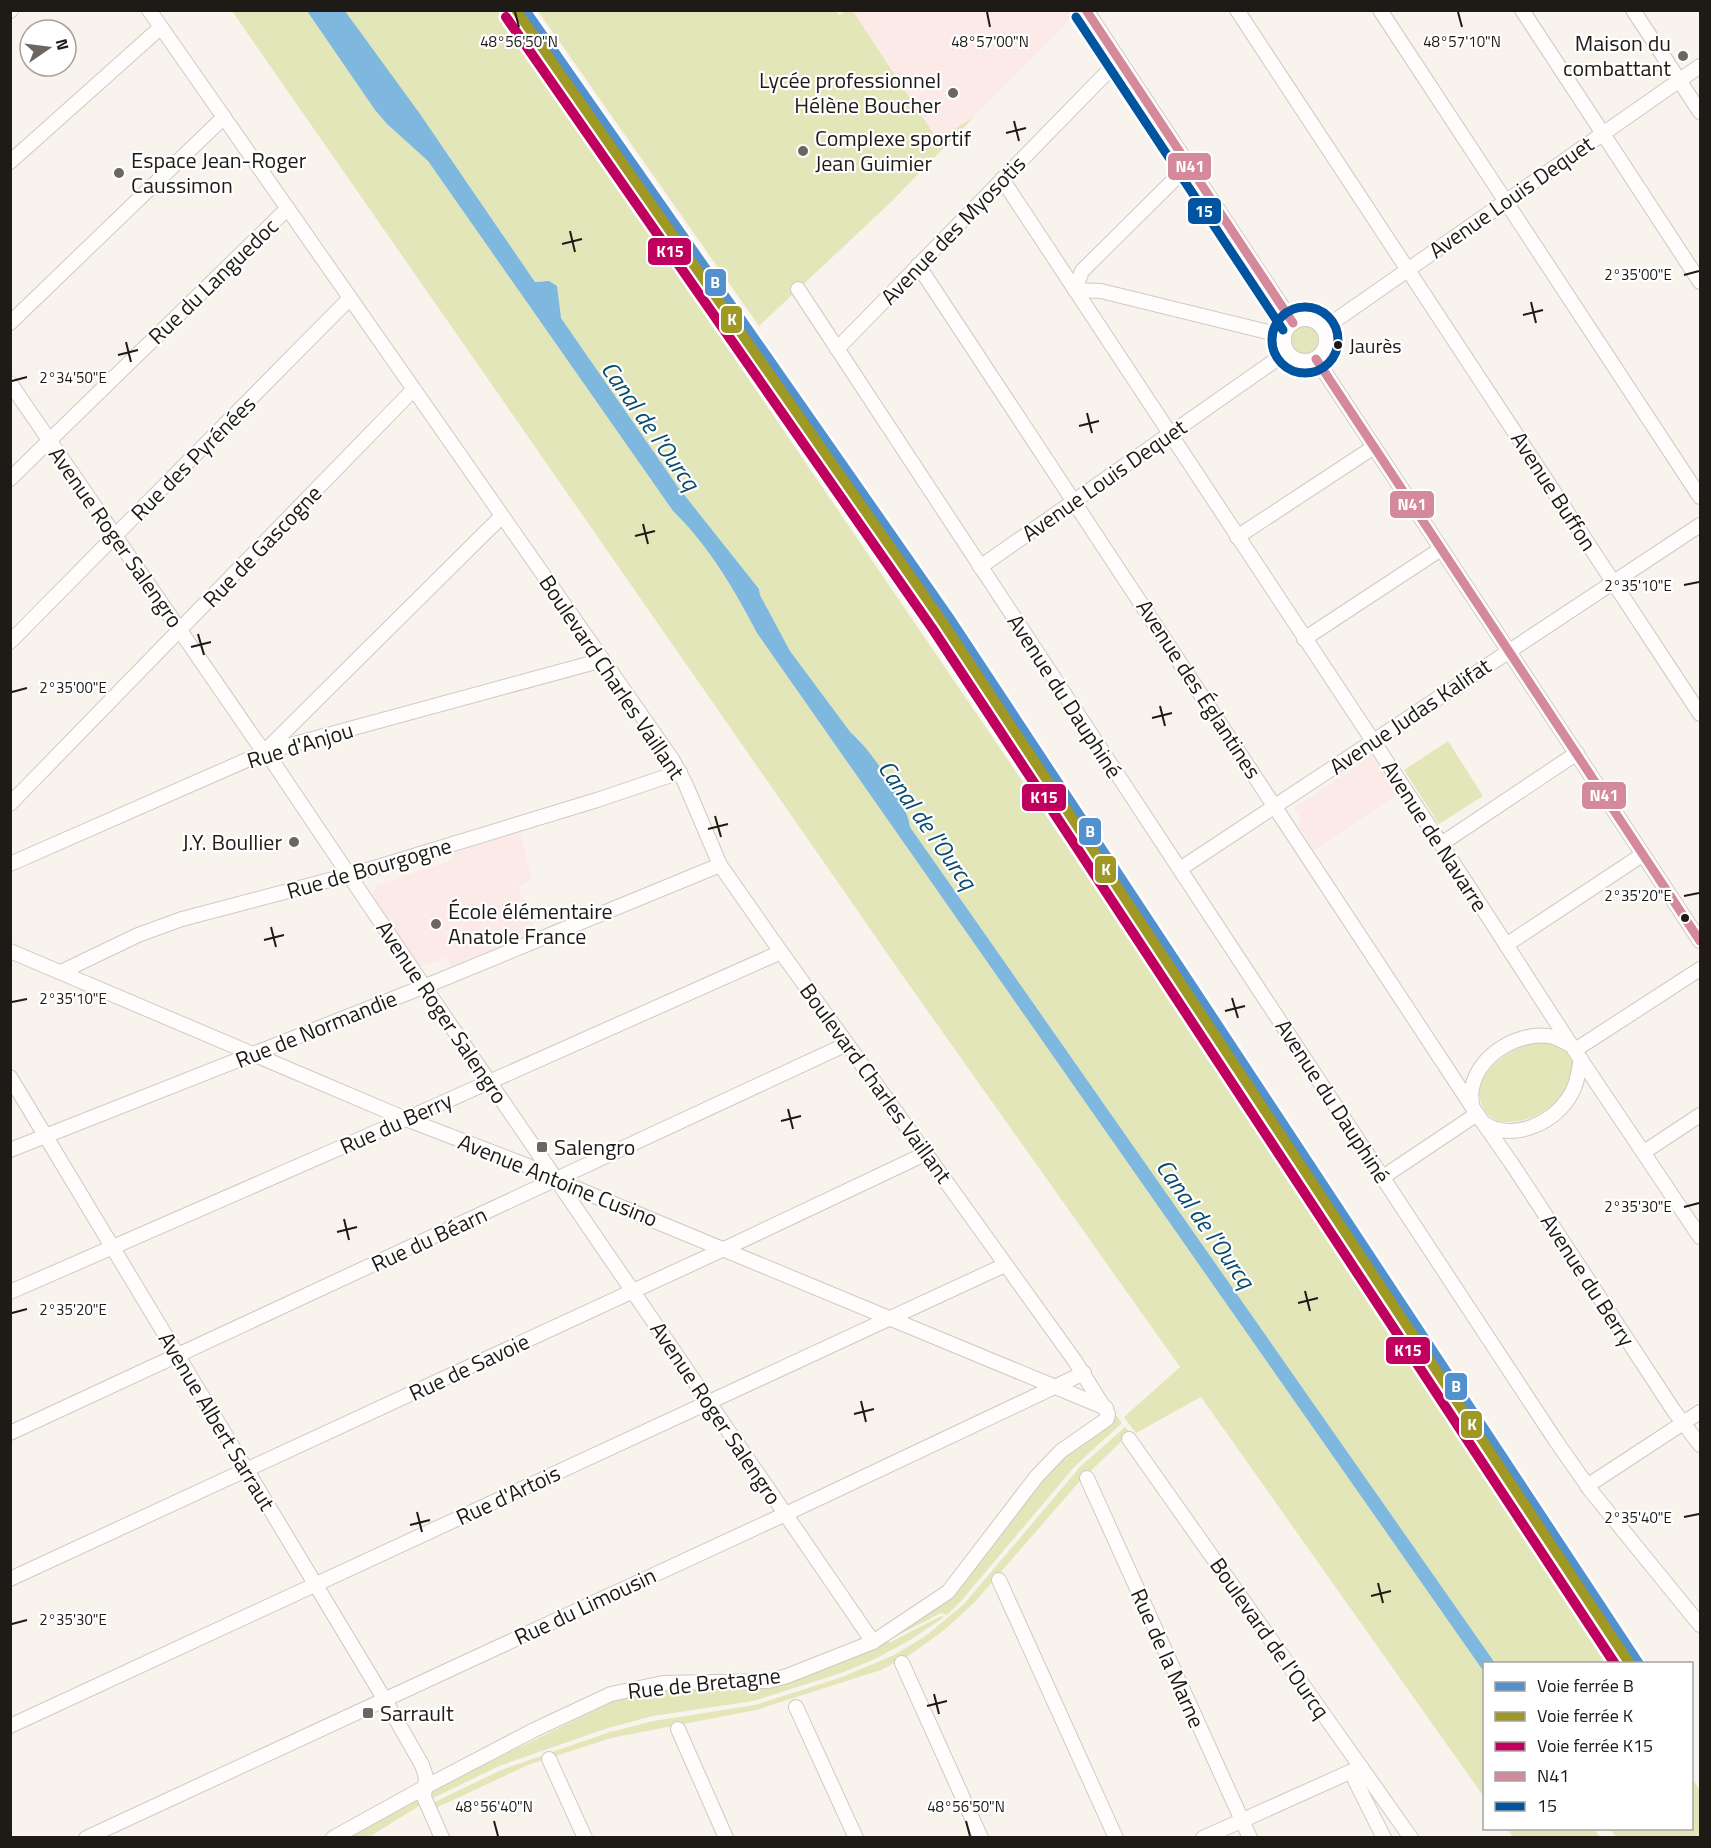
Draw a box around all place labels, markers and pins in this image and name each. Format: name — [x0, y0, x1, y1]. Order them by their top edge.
place label: Maison du combattant — [1563, 26, 1671, 85]
marker: Maison du combattant — [1676, 49, 1690, 63]
place label: Lycée professionnel Hélène Boucher — [759, 63, 941, 122]
marker: Lycée professionnel Hélène Boucher — [946, 86, 960, 100]
place label: Complexe sportif Jean Guimier — [815, 121, 972, 180]
place label: Espace Jean-Roger Caussimon — [131, 143, 307, 202]
marker: Complexe sportif Jean Guimier — [796, 144, 810, 158]
marker: Espace Jean-Roger Caussimon — [112, 166, 126, 180]
place label: Jaurès — [1349, 330, 1402, 361]
marker: Jaurès — [1332, 339, 1344, 351]
place label: J.Y. Boullier — [182, 825, 282, 859]
marker: J.Y. Boullier — [287, 835, 301, 849]
place label: École élémentaire Anatole France — [448, 894, 613, 953]
unlabelled marker — [1679, 912, 1691, 924]
marker: École élémentaire Anatole France — [429, 917, 443, 931]
place label: Salengro — [554, 1130, 635, 1164]
marker: Salengro — [535, 1140, 549, 1154]
place label: Sarrault — [380, 1696, 454, 1730]
marker: Sarrault — [361, 1706, 375, 1720]

